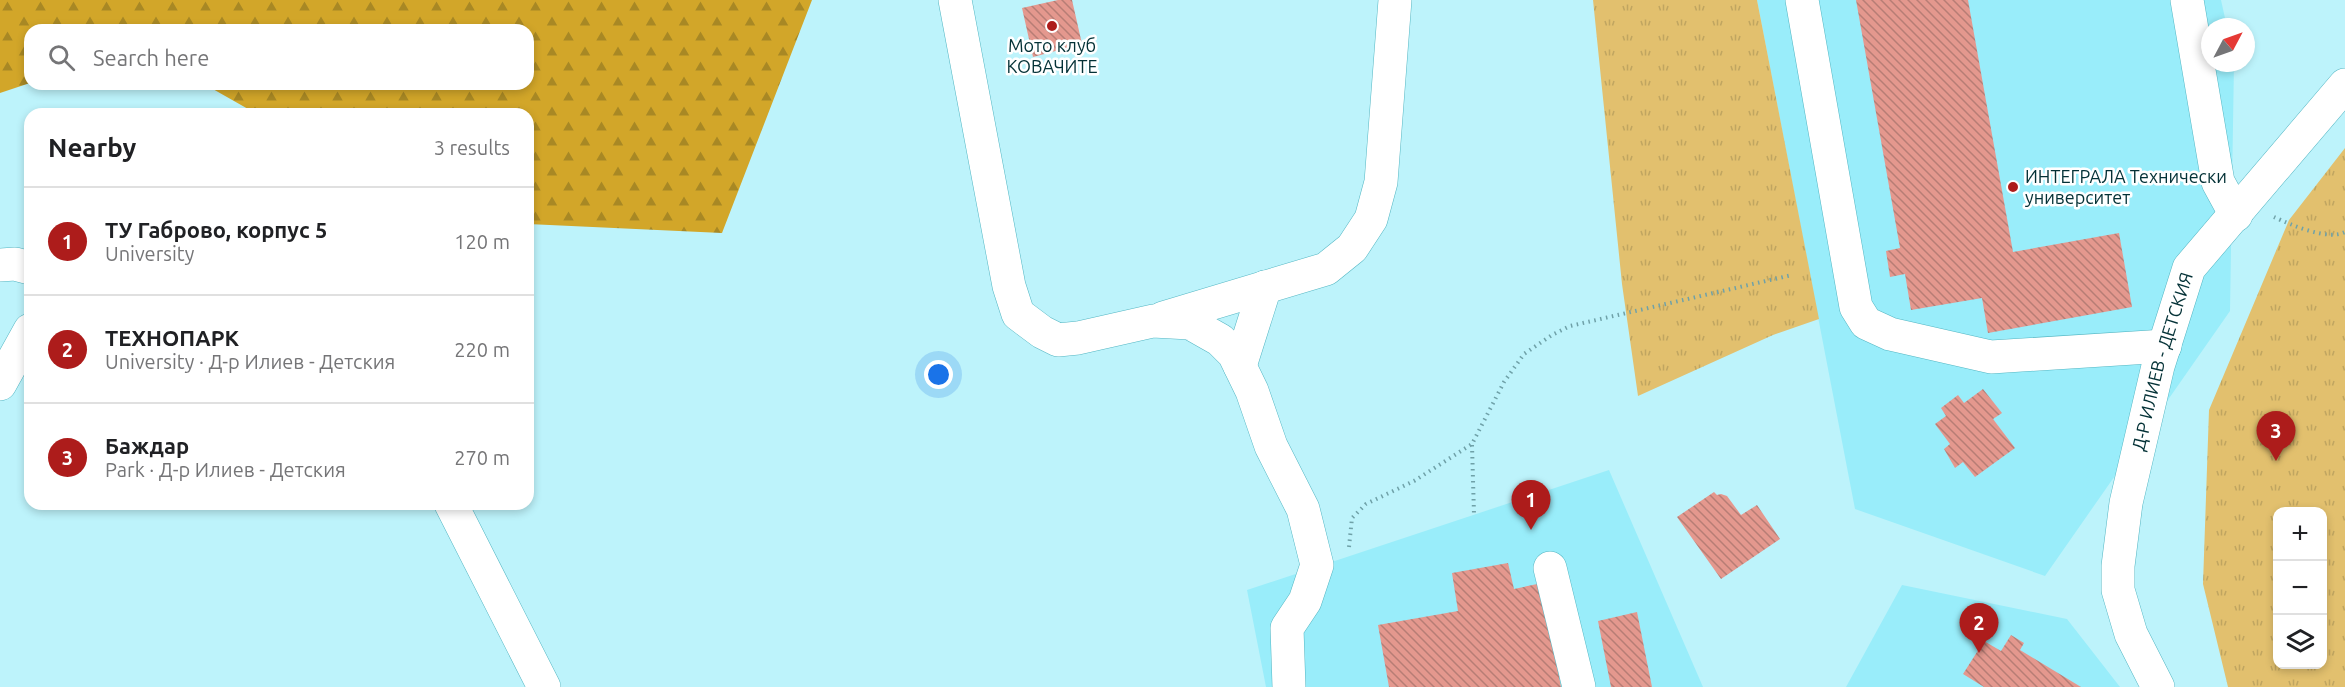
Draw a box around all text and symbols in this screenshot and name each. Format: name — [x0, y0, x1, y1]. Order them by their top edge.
north arrow — [2201, 18, 2255, 72]
marker: Мото клуб КОВАЧИТЕ — [1045, 19, 1059, 33]
search box — [24, 24, 534, 90]
place label: Мото клуб КОВАЧИТЕ — [1006, 35, 1098, 76]
icon: search — [45, 41, 78, 74]
text: Search here — [93, 45, 209, 70]
text: Nearby — [48, 133, 136, 162]
text: 3 results — [434, 136, 510, 159]
place label: ИНТЕГРАЛА Технически университет — [2025, 166, 2227, 207]
marker: ИНТЕГРАЛА Технически университет — [2006, 180, 2020, 194]
text: ТУ Габрово, корпус 5 — [105, 217, 327, 242]
text: 1 — [62, 230, 73, 253]
text: 120 m — [454, 230, 510, 253]
text: University — [105, 242, 194, 265]
street label: Д-Р ИЛИЕВ - ДЕТСКИЯ — [2128, 270, 2196, 453]
text: ТЕХНОПАРК — [105, 325, 239, 350]
text: 2 — [62, 338, 73, 361]
text: 220 m — [454, 338, 510, 361]
text: University · Д-р Илиев - Детския — [105, 350, 395, 373]
your location — [924, 360, 953, 389]
pin: 3 — [2256, 412, 2296, 461]
text: Баждар — [105, 433, 189, 458]
text: 3 — [62, 446, 73, 469]
text: 270 m — [454, 446, 510, 469]
text: Park · Д-р Илиев - Детския — [105, 458, 346, 481]
pin: 1 — [1512, 480, 1550, 530]
map controls — [2273, 507, 2327, 669]
button: + — [2273, 507, 2327, 561]
button: − — [2273, 561, 2327, 615]
pin: 2 — [1960, 604, 1998, 653]
button: layers — [2273, 615, 2327, 669]

